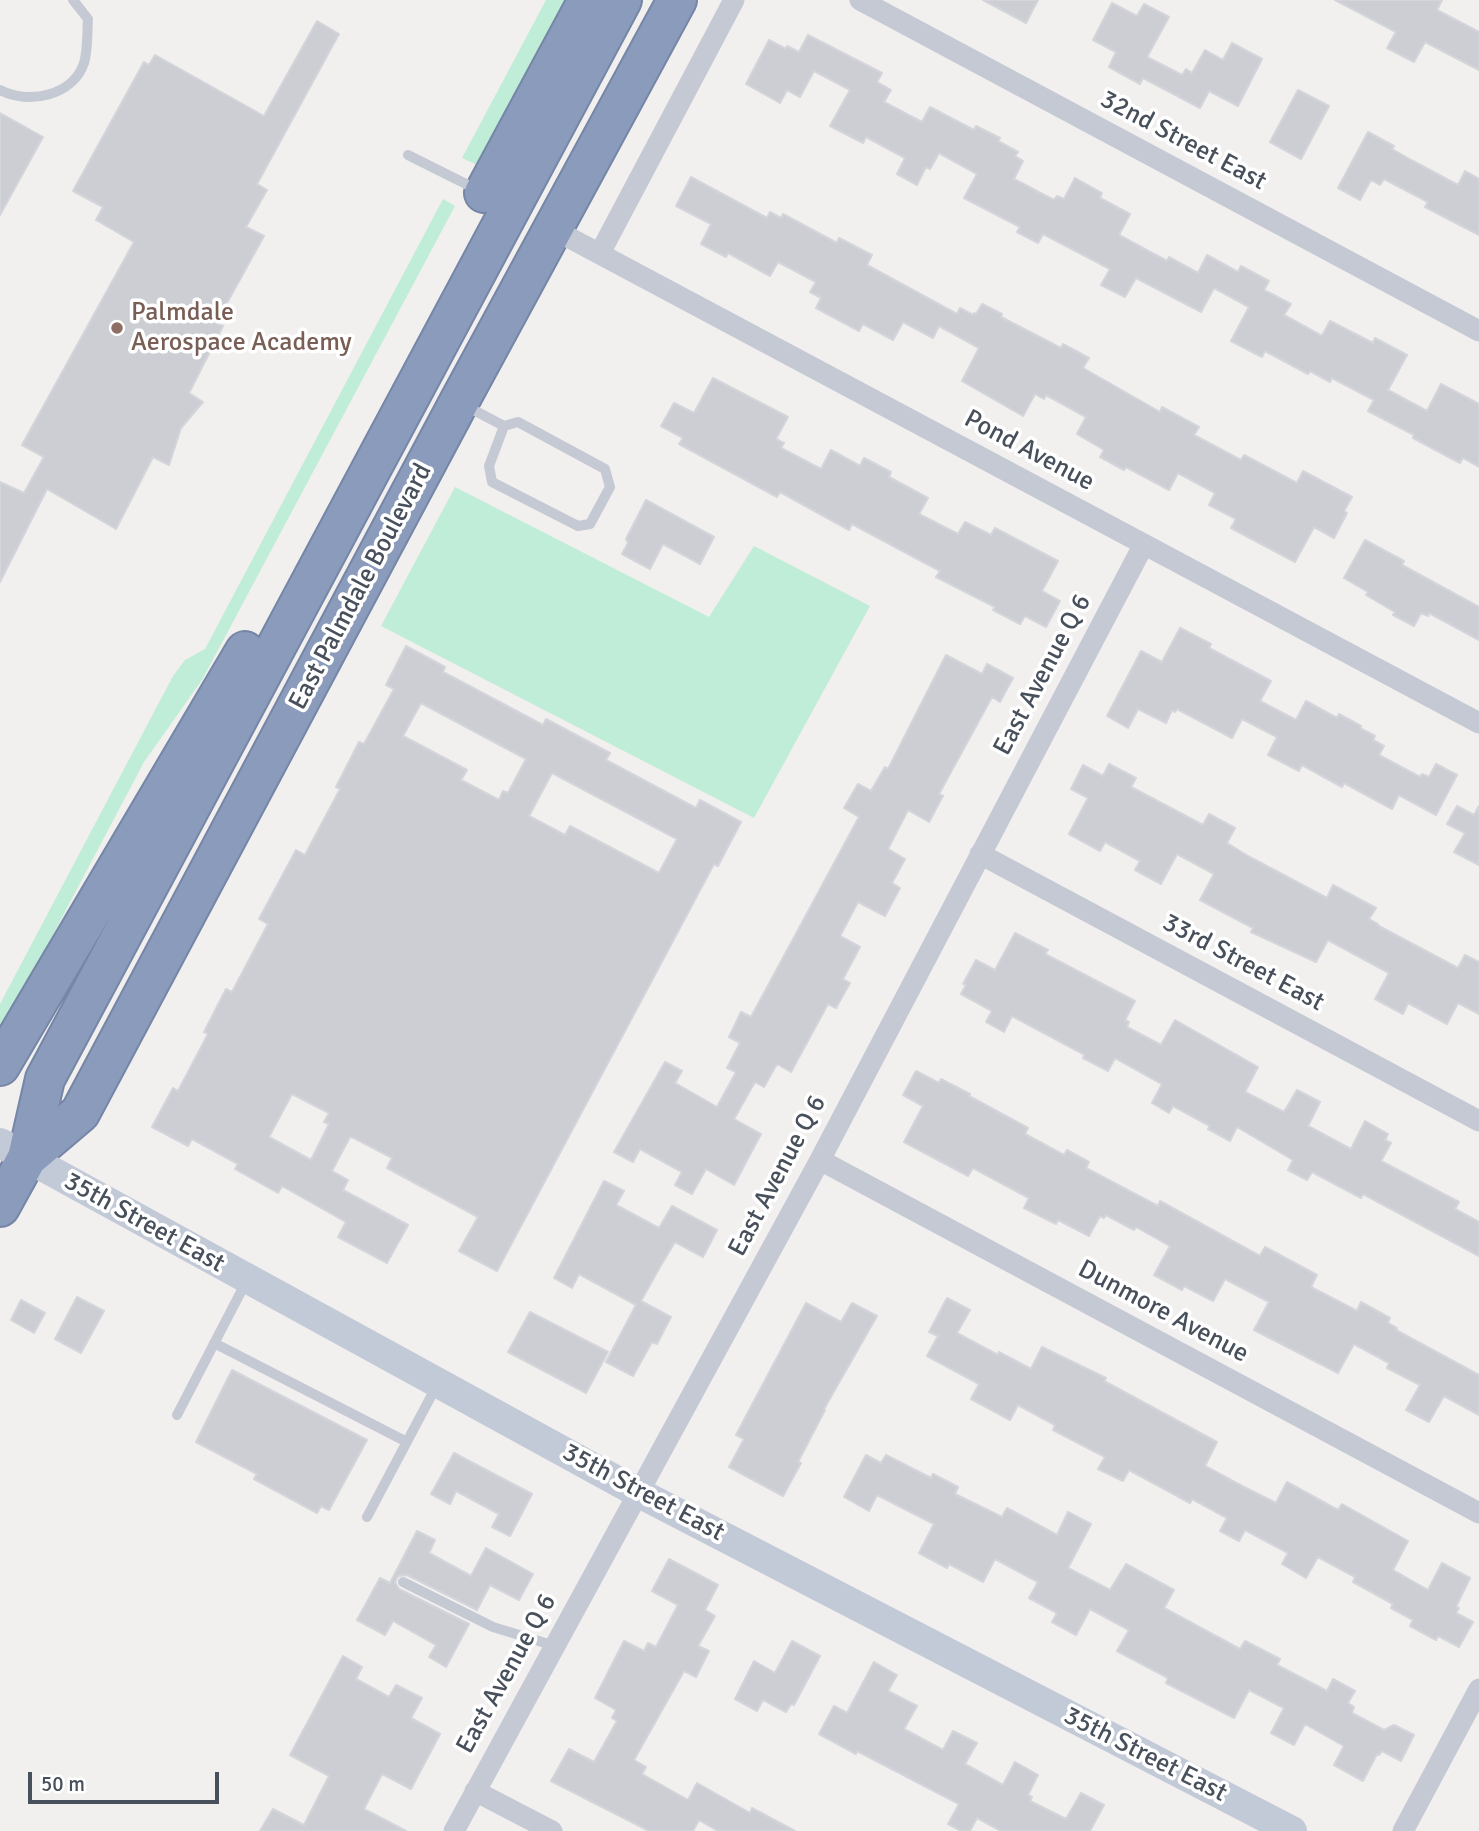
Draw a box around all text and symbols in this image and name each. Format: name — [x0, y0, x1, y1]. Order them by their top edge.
street label: 32nd Street East — [1095, 84, 1271, 198]
place label: Palmdale Aerospace Academy — [131, 297, 352, 358]
marker: Palmdale Aerospace Academy — [109, 320, 125, 336]
street label: Pond Avenue — [959, 404, 1099, 498]
street label: East Palmdale Boulevard — [283, 459, 439, 715]
street label: East Avenue Q 6 — [988, 589, 1098, 761]
street label: 33rd Street East — [1157, 907, 1329, 1019]
street label: East Avenue Q 6 — [723, 1090, 833, 1262]
street label: 35th Street East — [58, 1166, 230, 1280]
street label: Dunmore Avenue — [1072, 1254, 1254, 1370]
street label: 35th Street East — [557, 1437, 729, 1549]
street label: East Avenue Q 6 — [450, 1589, 564, 1759]
street label: 35th Street East — [1058, 1701, 1232, 1809]
scale bar — [32, 1758, 222, 1802]
text: 50 m — [41, 1771, 85, 1797]

